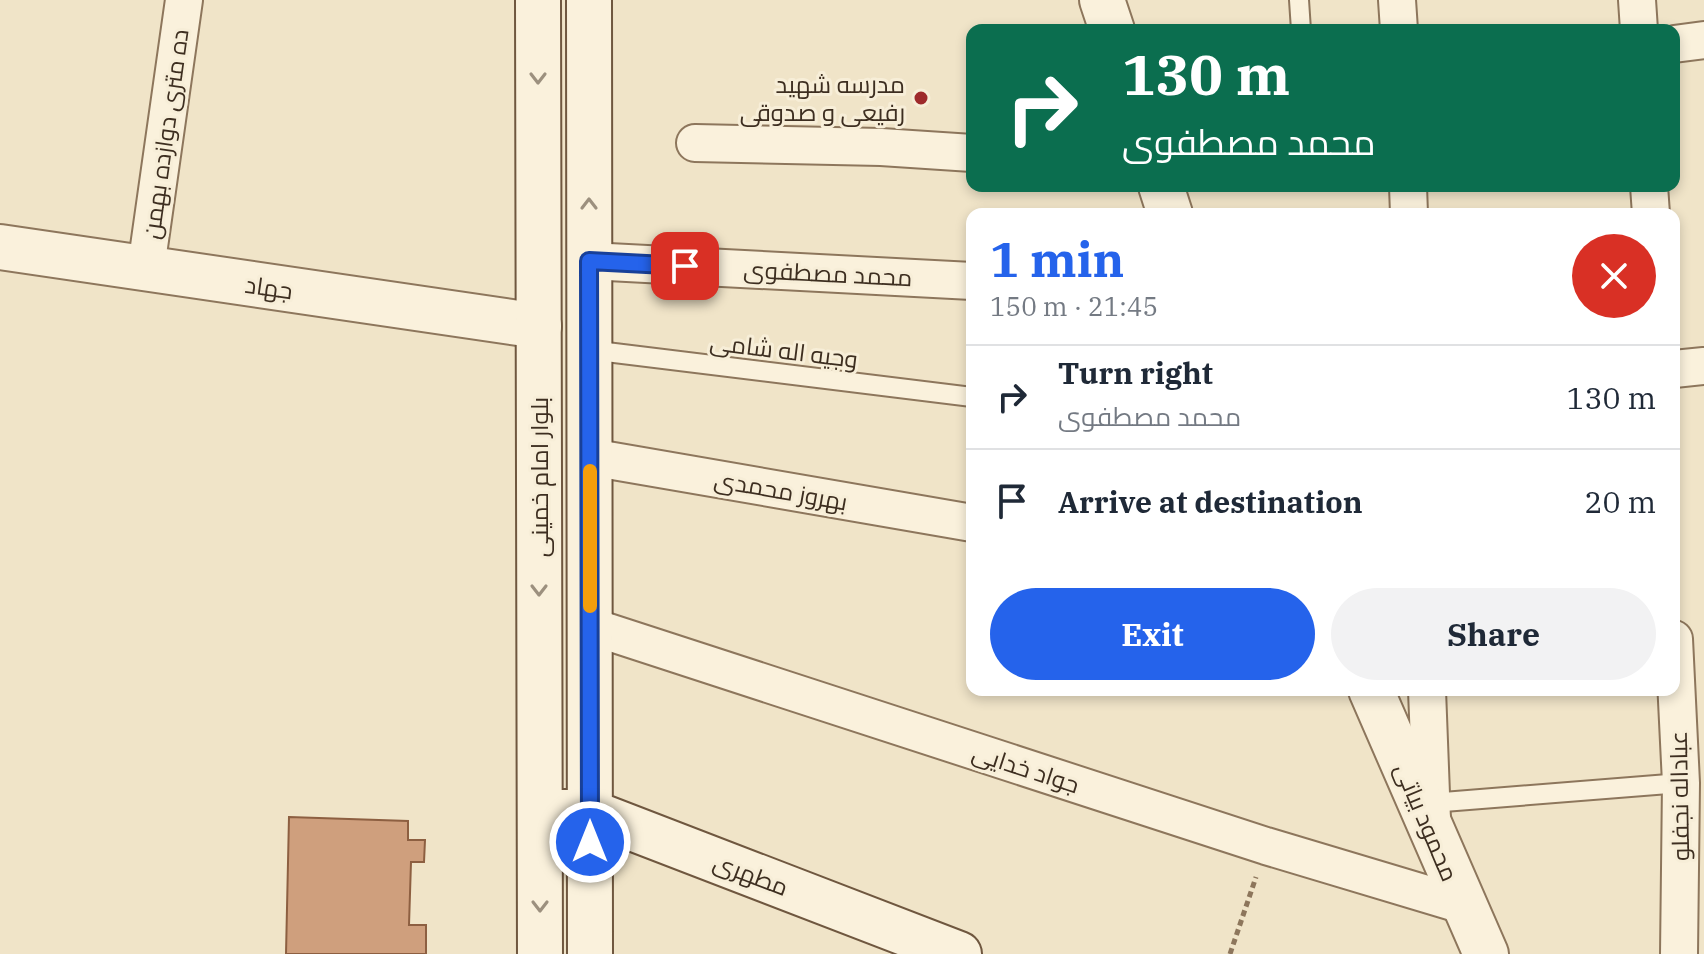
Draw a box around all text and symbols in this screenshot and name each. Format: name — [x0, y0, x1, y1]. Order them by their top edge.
street label: ده متری دوازده بهمن — [134, 27, 196, 241]
text: 130 m — [1122, 38, 1290, 110]
icon: right — [990, 56, 1094, 160]
place label: مدرسه شهید رفیعی و صدوقی — [740, 68, 905, 128]
one-way arrow — [529, 72, 547, 85]
marker: مدرسه شهید رفیعی و صدوقی — [912, 89, 930, 107]
text: محمد مصطفوی — [1122, 118, 1376, 165]
one-way arrow — [580, 197, 598, 210]
text: 1 min — [990, 228, 1124, 290]
pin — [651, 232, 719, 300]
button: close — [1572, 234, 1656, 318]
icon: arrive — [663, 244, 707, 288]
street label: محمد مصطفوی — [743, 253, 913, 293]
street label: جهاد — [243, 268, 295, 306]
text: 150 m · 21:45 — [990, 289, 1158, 323]
street label: وجیه اله شامی — [708, 325, 860, 375]
text: Turn right — [1058, 353, 1213, 392]
icon: right — [990, 375, 1034, 419]
text: 130 m — [1566, 378, 1656, 417]
street label: بلوار امام خمینی — [523, 397, 556, 557]
text: محمد مصطفوی — [1058, 399, 1241, 433]
street label: بهروز محمدی — [712, 463, 850, 517]
icon: arrive — [990, 479, 1034, 523]
text: Arrive at destination — [1058, 482, 1363, 521]
text: 20 m — [1584, 482, 1656, 521]
one-way arrow — [531, 584, 548, 597]
button: Exit — [990, 588, 1315, 680]
button: Share — [1331, 588, 1656, 680]
street label: عباداله نجفلو — [1662, 731, 1696, 861]
street label: جواد خدایی — [968, 736, 1084, 800]
street label: محمود بیاتی — [1388, 758, 1466, 886]
position arrow — [548, 800, 632, 884]
street label: مطهری — [709, 845, 793, 903]
one-way arrow — [531, 900, 549, 913]

